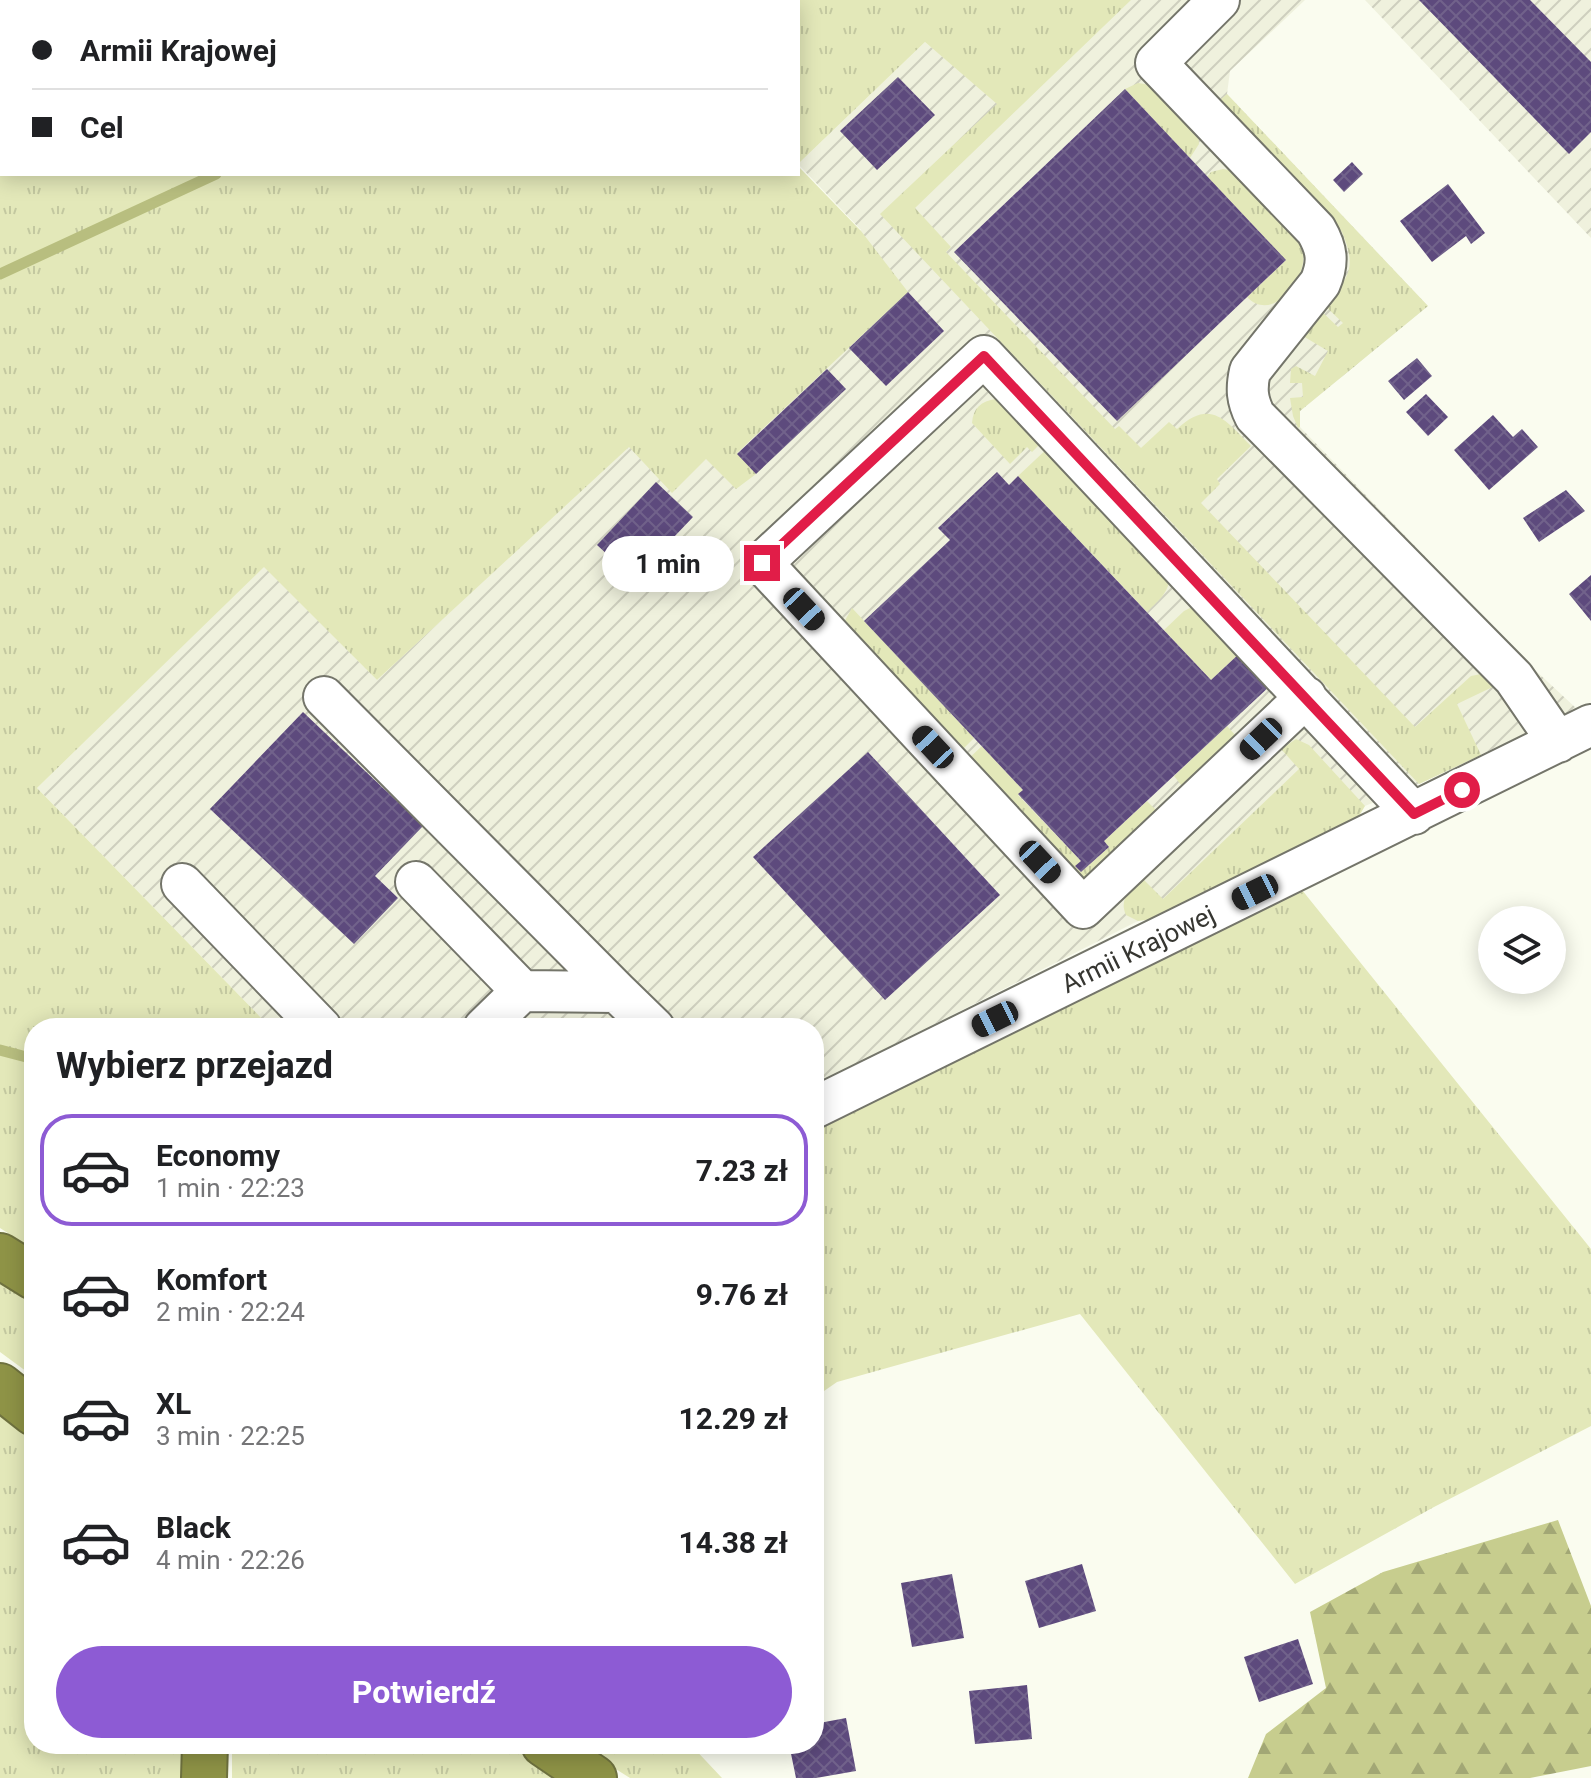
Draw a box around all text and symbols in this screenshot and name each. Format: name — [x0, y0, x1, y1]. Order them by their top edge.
text: Armii Krajowej — [80, 33, 277, 68]
text: Cel — [80, 110, 124, 145]
callout: 1 min — [602, 535, 734, 591]
route end — [744, 545, 780, 581]
text: 1 min — [635, 549, 701, 579]
car — [779, 583, 829, 635]
car — [1235, 714, 1287, 764]
car — [908, 721, 958, 773]
route start — [1444, 772, 1480, 808]
car — [1015, 836, 1065, 888]
car — [1228, 871, 1282, 913]
street label: Armii Krajowej — [1056, 899, 1220, 999]
map controls — [1478, 906, 1566, 994]
button: layers — [1478, 906, 1566, 994]
car — [968, 998, 1022, 1040]
text: Wybierz przejazd — [56, 1045, 333, 1087]
icon: car — [60, 1134, 132, 1206]
text: Economy — [156, 1138, 280, 1173]
text: 7.23 zł — [696, 1153, 788, 1188]
text: 1 min · 22:23 — [156, 1173, 305, 1203]
icon: car — [60, 1258, 132, 1330]
text: Komfort — [156, 1262, 267, 1297]
text: 9.76 zł — [696, 1277, 788, 1312]
text: 2 min · 22:24 — [156, 1297, 305, 1327]
icon: car — [60, 1382, 132, 1454]
text: XL — [156, 1386, 191, 1421]
text: 12.29 zł — [679, 1401, 788, 1436]
text: 3 min · 22:25 — [156, 1421, 305, 1451]
icon: car — [60, 1506, 132, 1578]
text: Black — [156, 1510, 231, 1545]
text: 14.38 zł — [679, 1525, 788, 1560]
text: 4 min · 22:26 — [156, 1545, 305, 1575]
button: Potwierdź — [56, 1646, 792, 1738]

